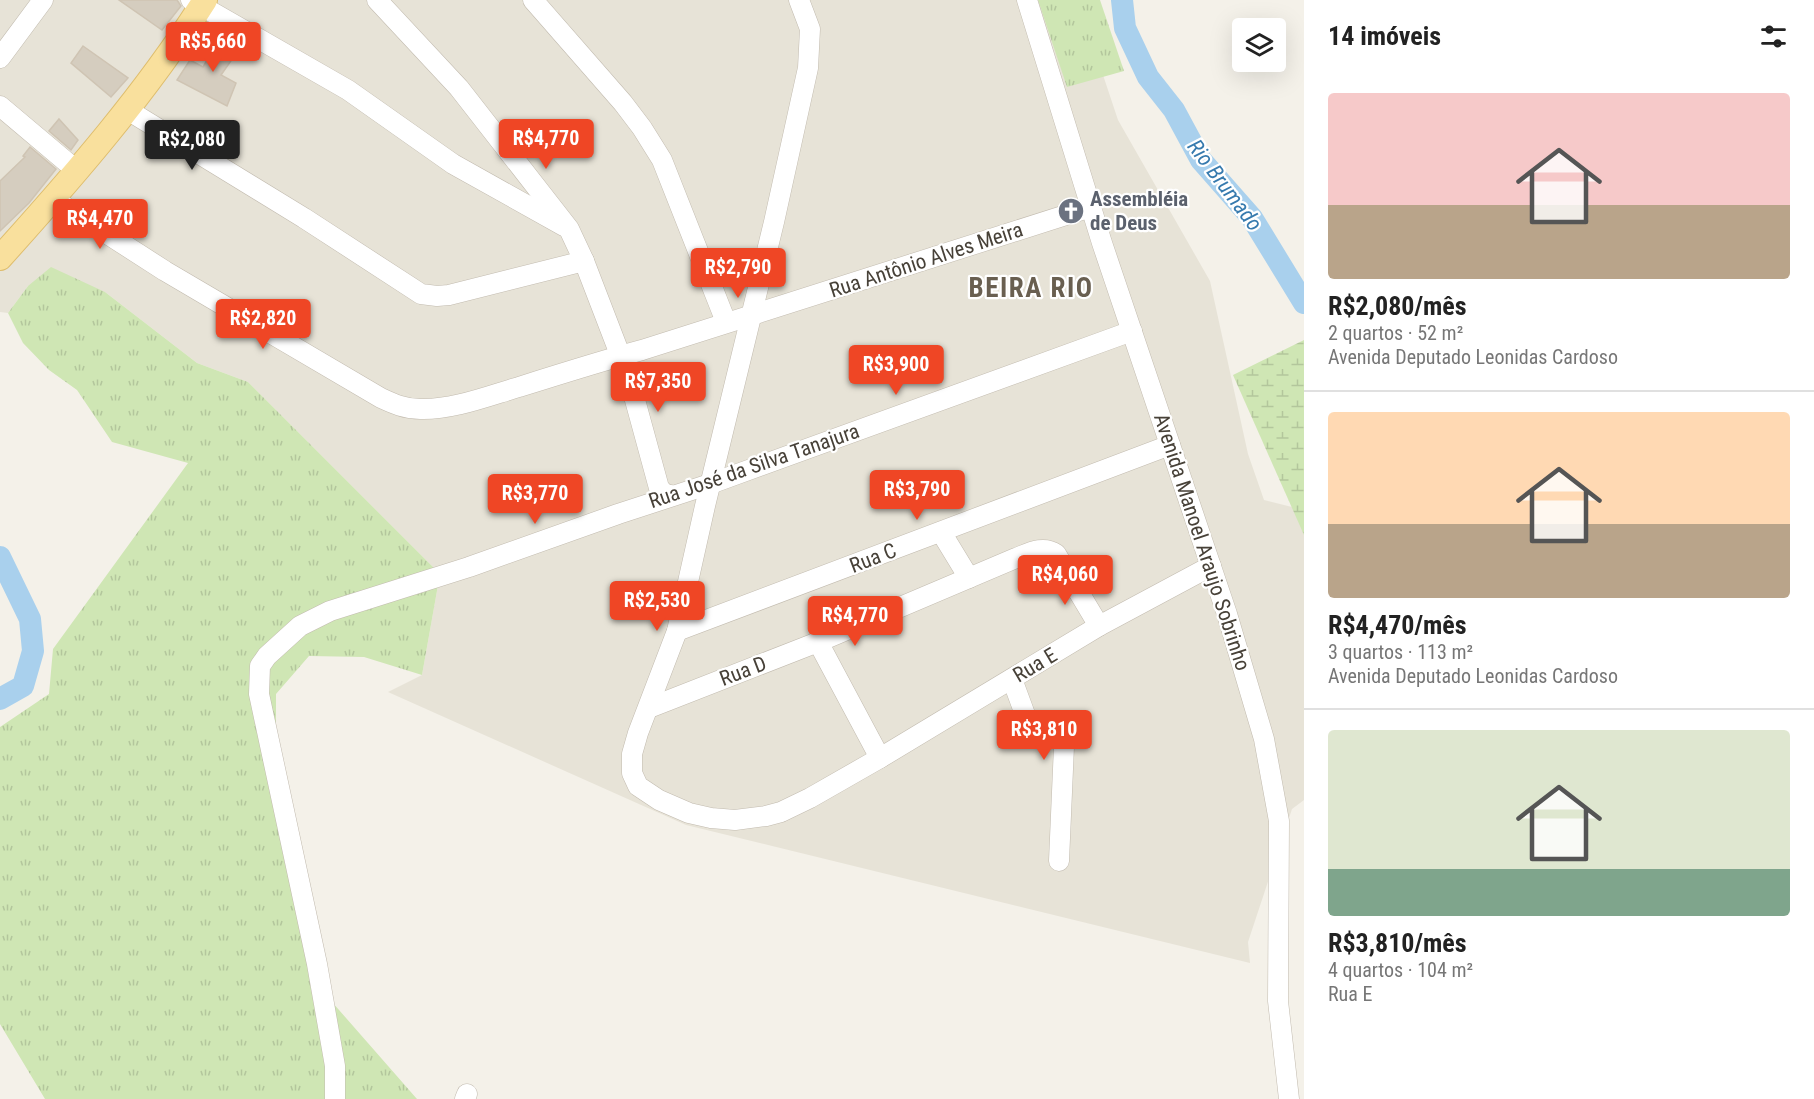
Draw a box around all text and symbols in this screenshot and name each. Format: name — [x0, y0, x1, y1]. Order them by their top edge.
map controls — [1232, 18, 1286, 72]
button: layers — [1232, 18, 1286, 72]
icon: filters — [1757, 20, 1790, 53]
text: 14 imóveis — [1328, 21, 1441, 51]
pin: R$5,660 — [158, 22, 268, 73]
text: R$5,660 — [180, 29, 246, 53]
pin: R$4,770 — [491, 119, 601, 170]
pin: R$2,080 — [137, 120, 247, 171]
text: R$4,770 — [513, 126, 579, 150]
text: R$2,080 — [159, 127, 225, 151]
icon: home — [1505, 132, 1613, 240]
water label: Rio Brumado — [1183, 134, 1267, 236]
place label: Assembléia de Deus — [1090, 187, 1188, 235]
church icon: Assembléia de Deus — [1056, 196, 1086, 226]
pin: R$4,470 — [45, 199, 155, 250]
text: R$4,470 — [67, 206, 133, 230]
street label: Rua Antônio Alves Meira — [826, 217, 1026, 303]
pin: R$2,790 — [683, 248, 793, 299]
text: R$2,790 — [705, 255, 771, 279]
district label: BEIRA RIO — [969, 272, 1094, 304]
text: R$2,080/mês — [1328, 291, 1467, 321]
pin: R$2,820 — [208, 299, 318, 350]
text: R$2,820 — [230, 306, 296, 330]
text: 2 quartos · 52 m² — [1328, 321, 1463, 345]
pin: R$3,900 — [841, 345, 951, 396]
text: Avenida Deputado Leonidas Cardoso — [1328, 345, 1618, 369]
text: R$3,900 — [863, 352, 929, 376]
pin: R$7,350 — [603, 362, 713, 413]
text: R$7,350 — [625, 369, 691, 393]
street label: Avenida Manoel Araujo Sobrinho — [1149, 410, 1255, 674]
street label: Rua José da Silva Tanajura — [646, 419, 862, 513]
icon: home — [1505, 451, 1613, 559]
pin: R$3,790 — [862, 470, 972, 521]
pin: R$3,770 — [480, 474, 590, 525]
text: R$3,790 — [884, 477, 950, 501]
text: R$3,770 — [502, 481, 568, 505]
street label: Rua C — [846, 538, 900, 578]
pin: R$4,060 — [1010, 555, 1120, 606]
text: R$4,060 — [1032, 562, 1098, 586]
pin: R$2,530 — [602, 581, 712, 632]
text: R$2,530 — [624, 588, 690, 612]
pin: R$4,770 — [800, 596, 910, 647]
text: R$4,770 — [822, 603, 888, 627]
text: R$4,470/mês — [1328, 610, 1467, 640]
text: 3 quartos · 113 m² — [1328, 640, 1473, 664]
street label: Rua E — [1009, 643, 1061, 687]
street label: Rua D — [716, 651, 770, 691]
text: Avenida Deputado Leonidas Cardoso — [1328, 664, 1618, 688]
pin: R$3,810 — [989, 710, 1099, 761]
text: R$3,810 — [1011, 717, 1077, 741]
icon: home — [1505, 769, 1613, 877]
text: R$3,810/mês — [1328, 928, 1467, 958]
text: 4 quartos · 104 m² — [1328, 958, 1473, 982]
text: Rua E — [1328, 982, 1372, 1006]

